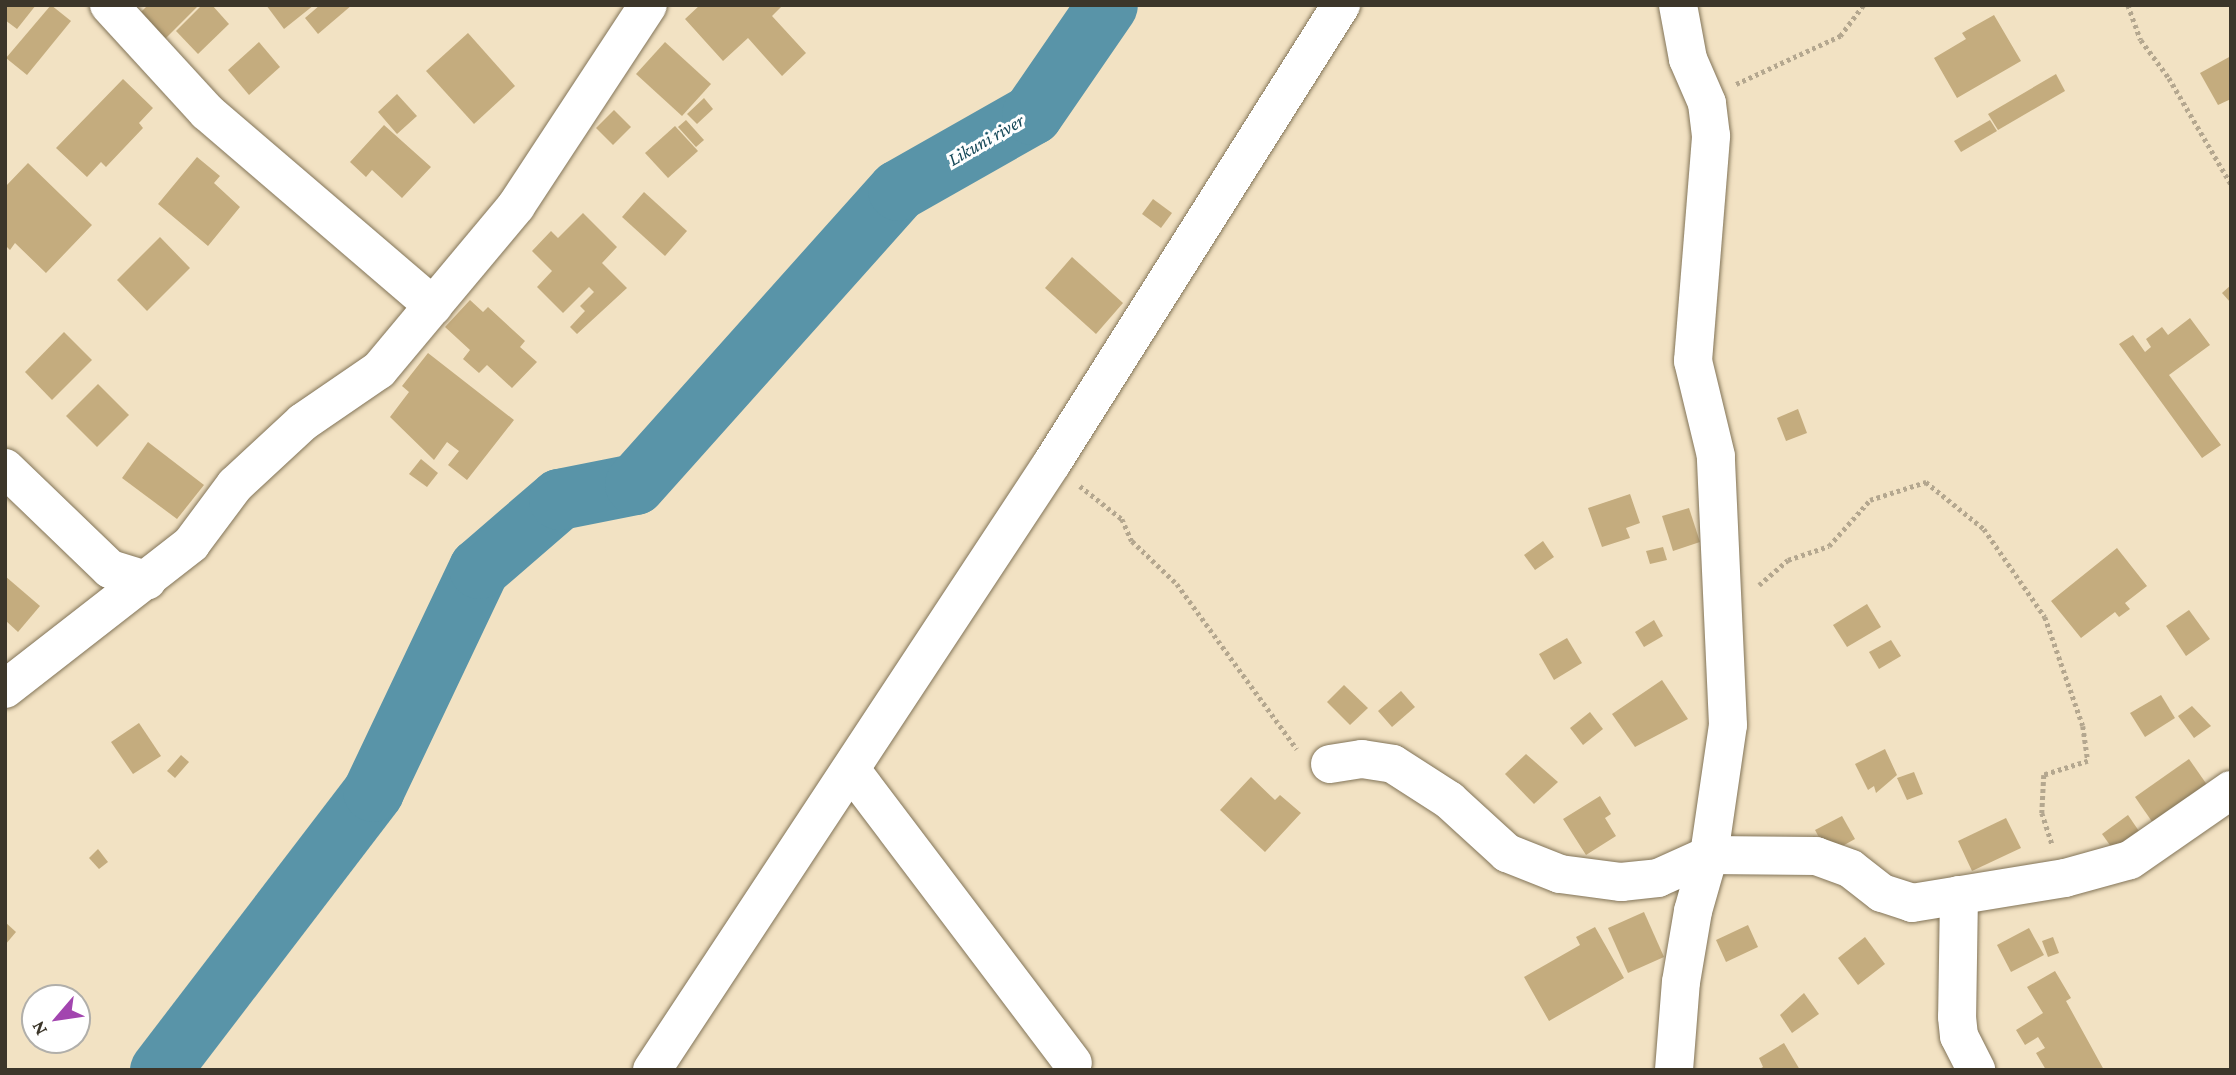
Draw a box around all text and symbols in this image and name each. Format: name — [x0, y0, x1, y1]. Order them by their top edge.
water label: Likuni river — [944, 109, 1028, 171]
north arrow — [21, 984, 91, 1054]
text: N — [27, 1018, 51, 1039]

